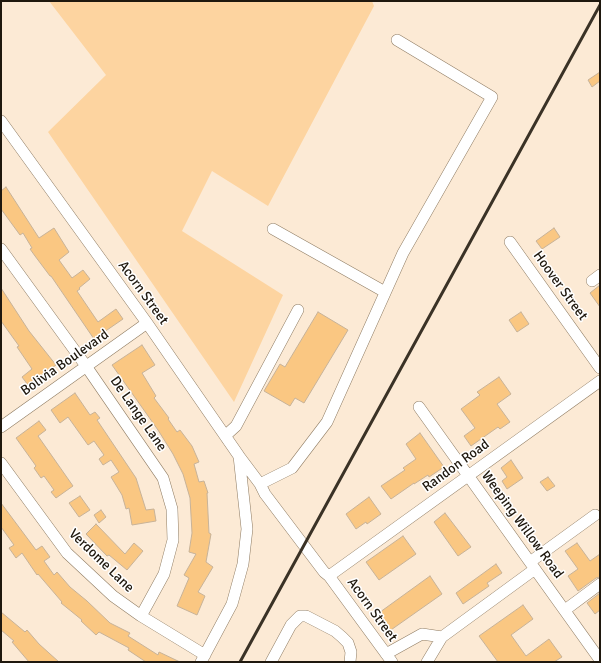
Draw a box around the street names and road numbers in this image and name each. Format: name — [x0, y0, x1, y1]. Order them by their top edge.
street label: Hoover Street — [529, 248, 591, 324]
street label: Acorn Street — [114, 258, 172, 328]
street label: Bolivia Boulevard — [18, 326, 112, 400]
street label: De Lange Lane — [106, 373, 170, 455]
street label: Randon Road — [419, 436, 493, 496]
street label: Weeping Willow Road — [477, 468, 567, 582]
street label: Verdome Lane — [65, 526, 137, 596]
street label: Acorn Street — [343, 575, 401, 645]

